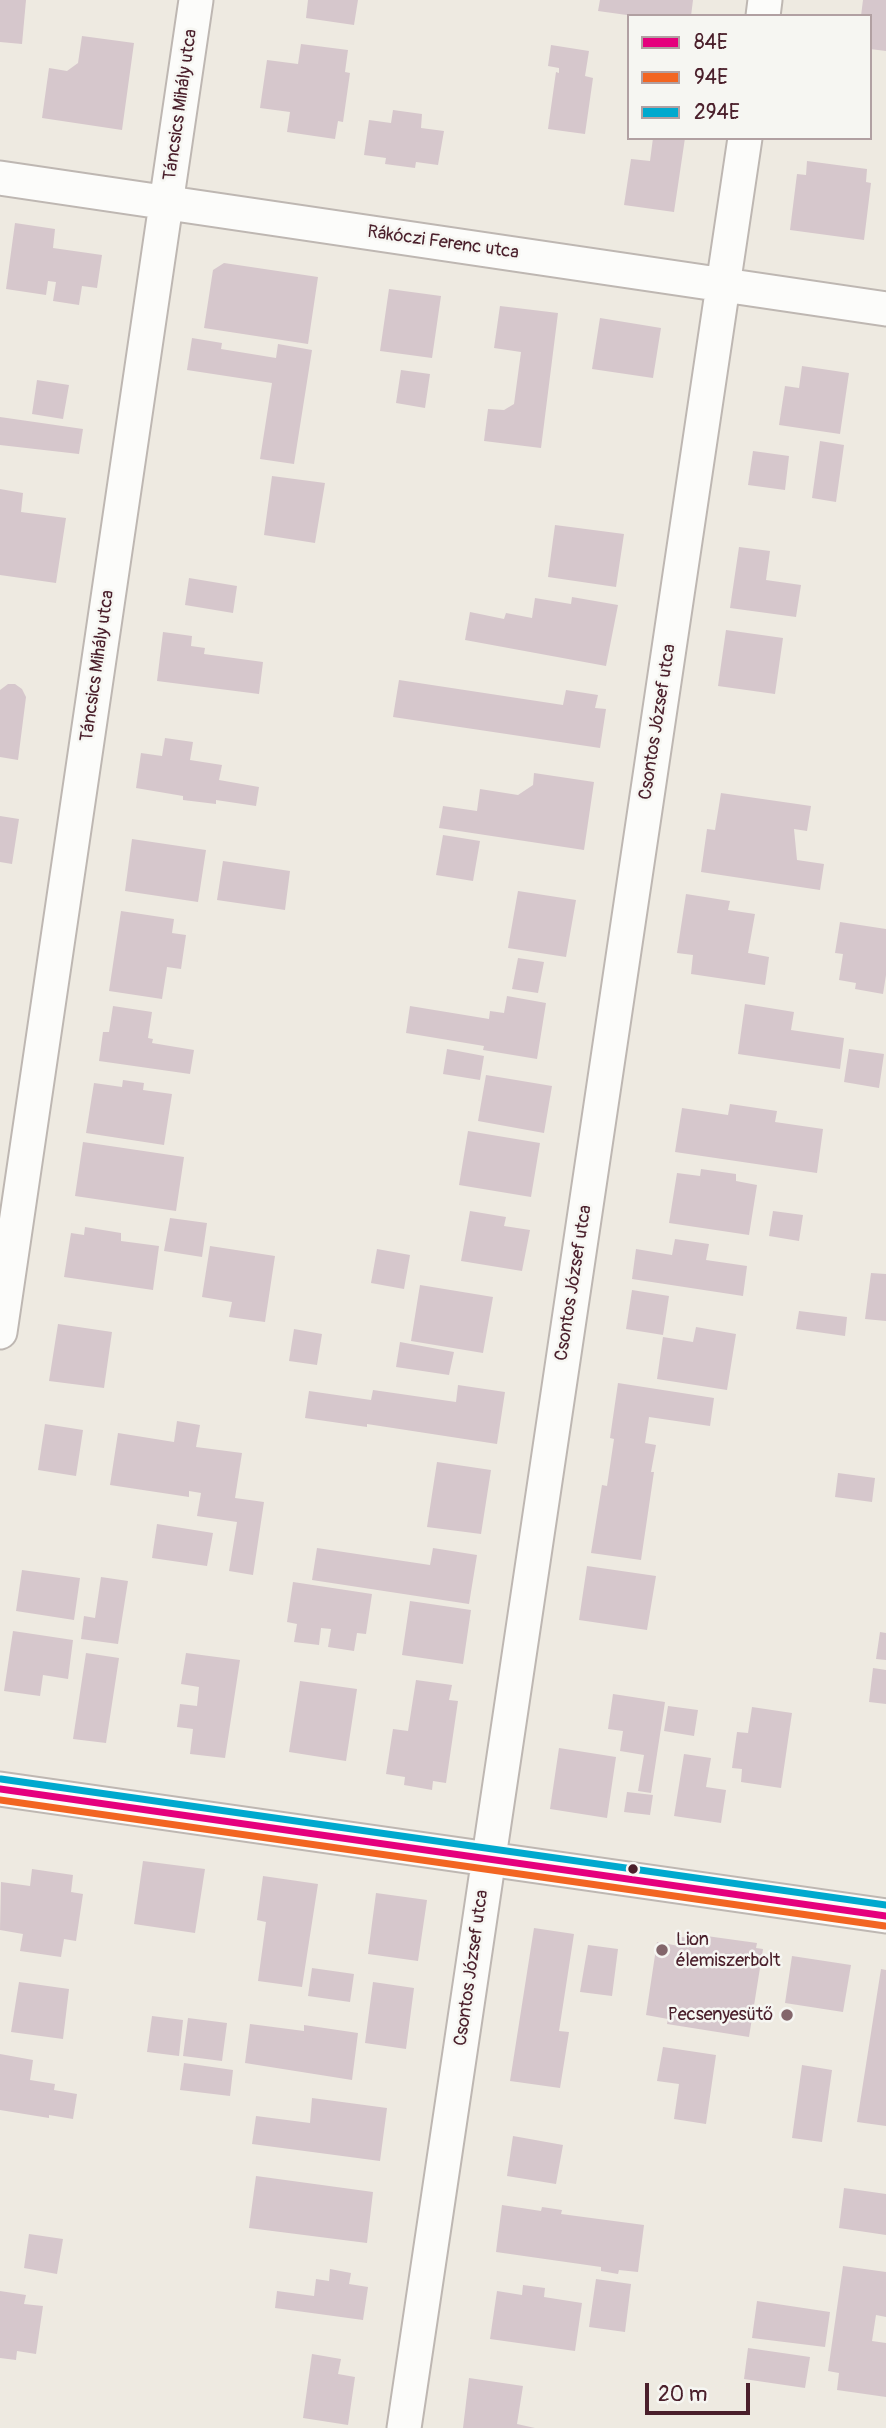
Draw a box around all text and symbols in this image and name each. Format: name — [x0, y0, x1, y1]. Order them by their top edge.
legend — [627, 14, 872, 140]
street label: Táncsics Mihály utca — [160, 28, 202, 182]
text: 84E — [694, 29, 728, 56]
text: 94E — [694, 64, 728, 91]
text: 294E — [694, 99, 740, 126]
street label: Rákóczi Ferenc utca — [366, 222, 520, 264]
street label: Táncsics Mihály utca — [77, 589, 119, 743]
street label: Csontos József utca — [635, 643, 681, 801]
street label: Csontos József utca — [551, 1204, 597, 1362]
unlabelled marker — [626, 1862, 640, 1876]
street label: Csontos József utca — [450, 1889, 494, 2047]
place label: Lion élemiszerbolt — [676, 1929, 781, 1972]
marker: Lion élemiszerbolt — [654, 1942, 670, 1958]
place label: Pecsenyesütő — [668, 2004, 773, 2026]
marker: Pecsenyesütő — [779, 2007, 795, 2023]
scale bar — [648, 2368, 753, 2412]
text: 20 m — [658, 2381, 707, 2408]

